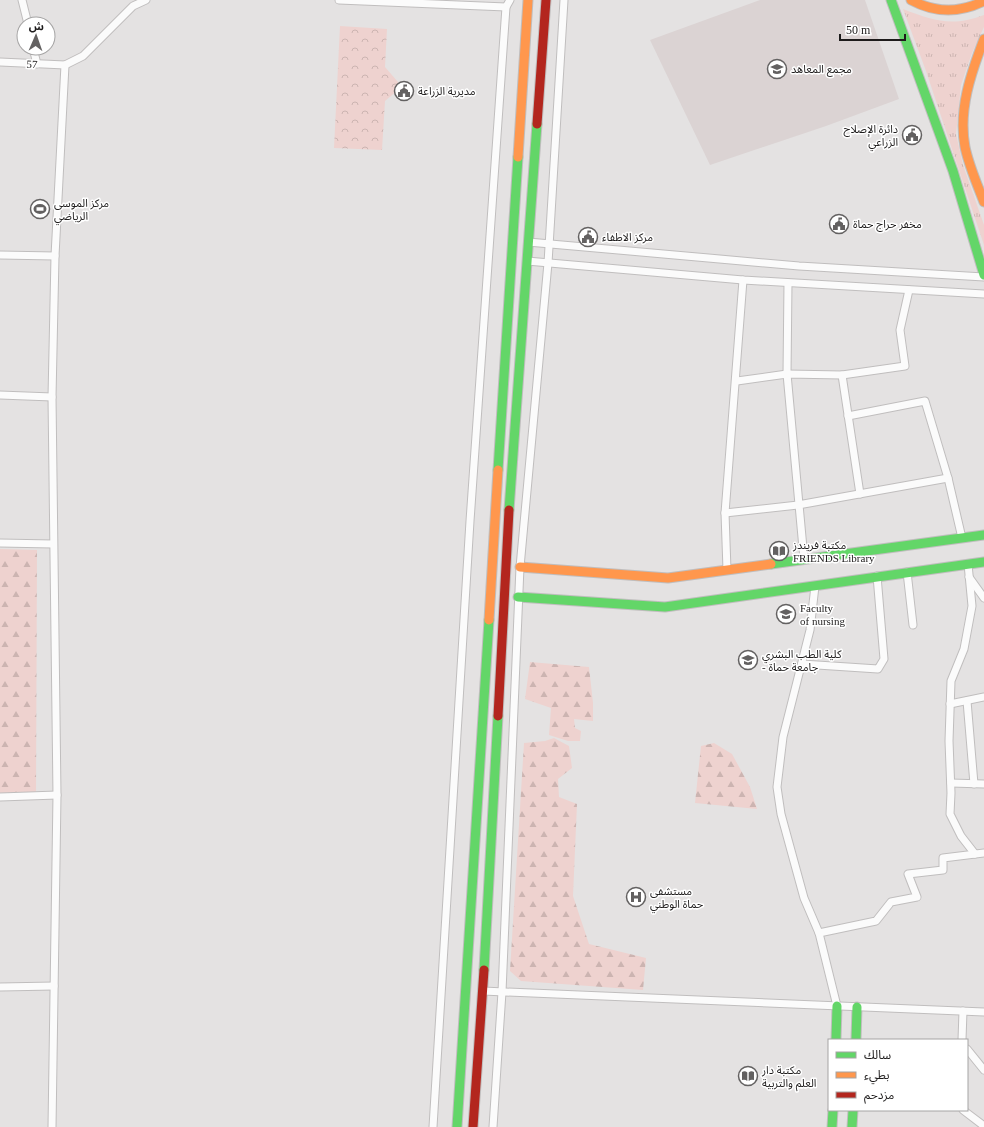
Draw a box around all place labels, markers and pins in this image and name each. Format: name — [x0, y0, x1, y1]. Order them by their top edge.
school or university icon: مجمع المعاهد — [766, 58, 788, 80]
place label: مجمع المعاهد — [791, 63, 852, 77]
public building icon: مديرية الزراعة — [393, 80, 415, 102]
place label: مديرية الزراعة — [418, 85, 476, 98]
place label: دائرة الإصلاح الزراعي — [843, 123, 898, 152]
public building icon: دائرة الإصلاح الزراعي — [901, 124, 923, 146]
place label: مركز الموسى الرياضي — [54, 197, 109, 226]
sports icon: مركز الموسى الرياضي — [29, 198, 51, 220]
public building icon: مخفر حراج حماة — [828, 213, 850, 235]
place label: مخفر حراج حماة — [853, 218, 922, 232]
public building icon: مركز الاطفاء — [577, 226, 599, 248]
place label: مركز الاطفاء — [602, 231, 653, 244]
place label: مكتبة فريندز FRIENDS Library — [792, 539, 875, 564]
library icon: مكتبة فريندز FRIENDS Library — [768, 540, 790, 562]
place label: Faculty of nursing — [800, 602, 845, 627]
school or university icon: Faculty of nursing — [775, 603, 797, 625]
place label: كلية الطب البشري - جامعة حماة — [762, 648, 842, 674]
school or university icon: كلية الطب البشري - جامعة حماة — [737, 649, 759, 671]
place label: مستشفى حماة الوطني — [650, 885, 704, 914]
hospital icon: مستشفى حماة الوطني — [625, 886, 647, 908]
place label: مكتبة دار العلم والتربية — [761, 1064, 816, 1092]
library icon: مكتبة دار العلم والتربية — [737, 1065, 759, 1087]

